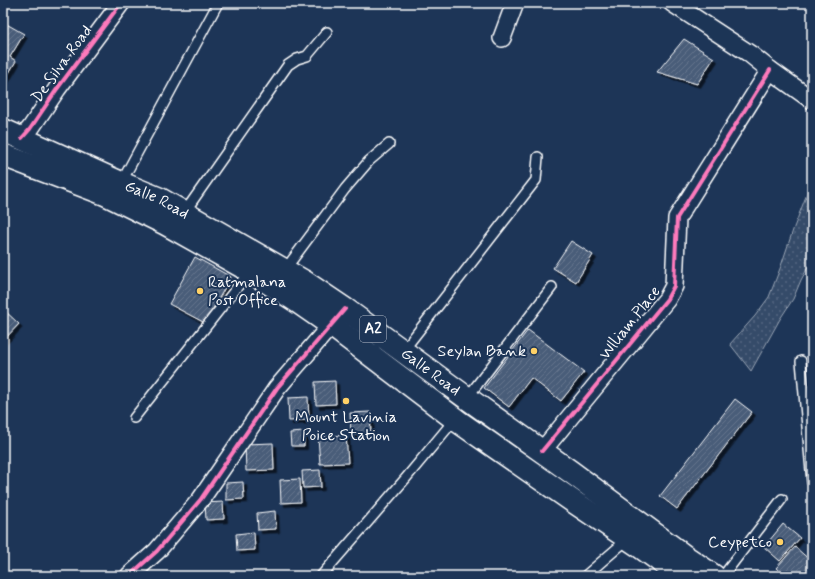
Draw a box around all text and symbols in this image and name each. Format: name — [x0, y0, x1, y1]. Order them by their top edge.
street label: De Silva Road — [27, 21, 97, 107]
street label: Galle Road — [122, 175, 193, 224]
place label: Ratmalana Post Office — [208, 272, 286, 311]
street label: Wlliam Place — [595, 282, 665, 364]
marker: Ratmalana Post Office — [195, 286, 205, 296]
road number: A2 — [360, 316, 386, 342]
place label: Seylan Bank — [438, 341, 526, 362]
street label: Galle Road — [397, 343, 465, 400]
marker: Seylan Bank — [529, 346, 539, 356]
marker: Mount Lavinia Poice Station — [341, 396, 351, 406]
place label: Mount Lavinia Poice Station — [295, 407, 397, 446]
place label: Ceypetco — [708, 532, 772, 553]
marker: Ceypetco — [775, 537, 785, 547]

